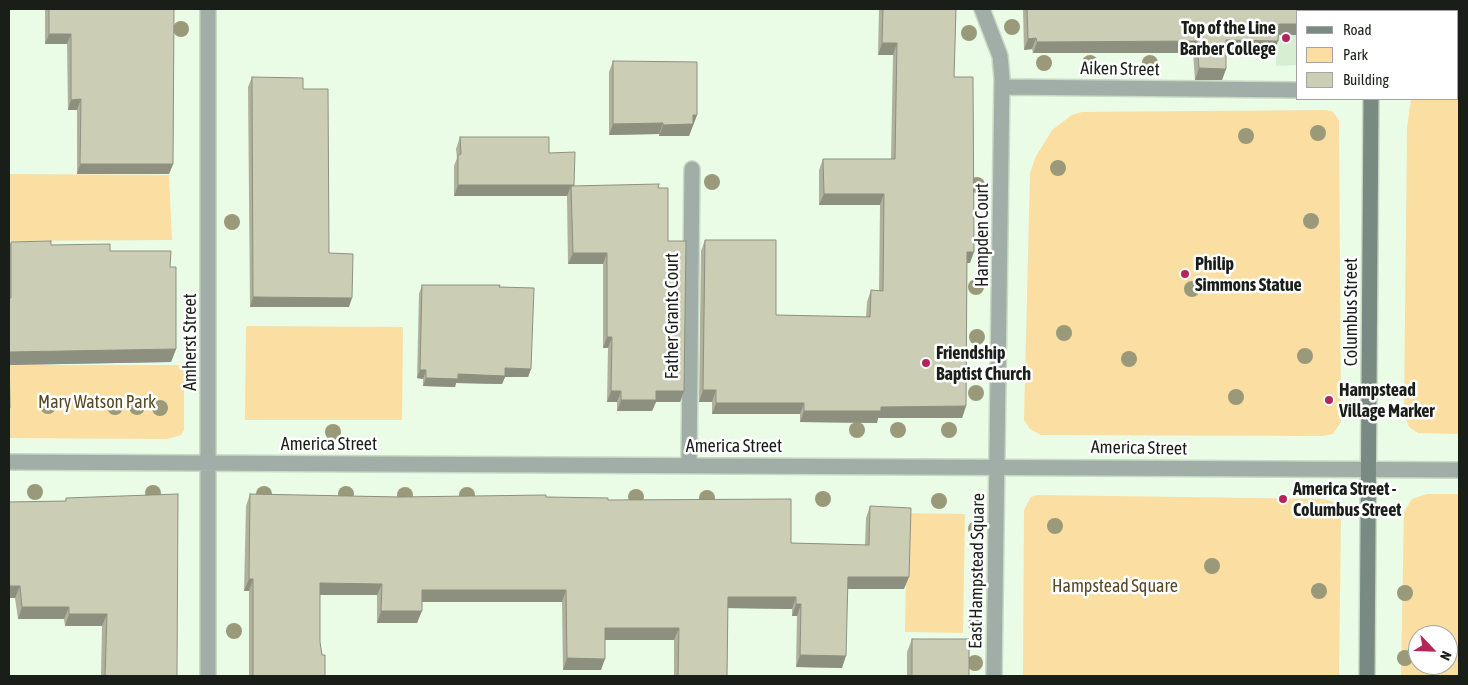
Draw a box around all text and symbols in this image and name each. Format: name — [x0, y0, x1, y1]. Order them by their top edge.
legend — [1296, 10, 1458, 100]
place label: Top of the Line Barber College — [1180, 17, 1276, 59]
text: Road — [1343, 21, 1372, 38]
marker: Top of the Line Barber College — [1280, 32, 1292, 44]
text: Park — [1343, 46, 1368, 63]
street label: Aiken Street — [1080, 58, 1160, 80]
text: Building — [1343, 71, 1389, 88]
street label: Hampden Court — [971, 183, 993, 287]
street label: Father Grants Court — [661, 253, 683, 379]
place label: Philip Simmons Statue — [1195, 253, 1302, 296]
street label: Columbus Street — [1340, 258, 1362, 366]
marker: Philip Simmons Statue — [1179, 268, 1191, 280]
street label: Amherst Street — [179, 293, 201, 391]
place label: Friendship Baptist Church — [936, 342, 1031, 384]
marker: Friendship Baptist Church — [920, 357, 932, 369]
place label: Hampstead Village Marker — [1339, 379, 1435, 422]
park label: Mary Watson Park — [38, 391, 156, 413]
marker: Hampstead Village Marker — [1323, 394, 1335, 406]
street label: America Street — [281, 433, 377, 455]
street label: America Street — [686, 435, 782, 457]
street label: America Street — [1091, 436, 1187, 460]
place label: America Street - Columbus Street — [1293, 478, 1402, 520]
street label: East Hampstead Square — [965, 493, 989, 649]
marker: America Street - Columbus Street — [1277, 493, 1289, 505]
park label: Hampstead Square — [1052, 575, 1178, 597]
north arrow — [1408, 625, 1458, 675]
text: N — [1437, 649, 1455, 663]

